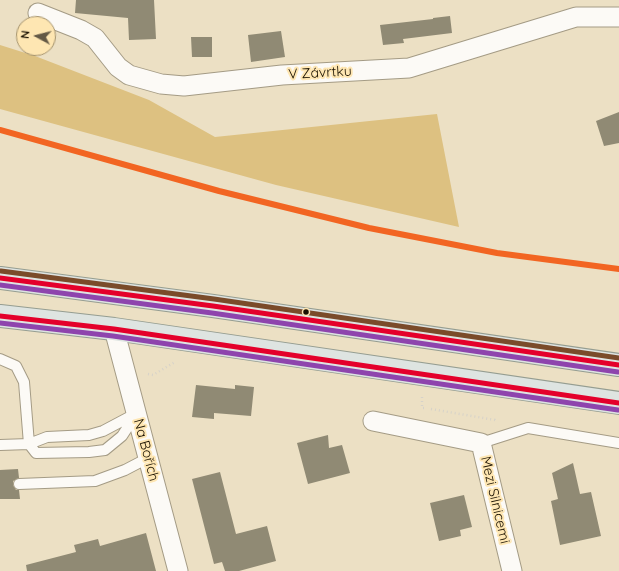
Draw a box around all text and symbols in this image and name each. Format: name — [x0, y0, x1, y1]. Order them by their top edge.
north arrow — [16, 16, 56, 56]
text: N — [18, 30, 33, 40]
street label: V Závrtku — [288, 63, 352, 83]
unlabelled marker — [301, 307, 311, 317]
street label: Na Bořích — [130, 417, 162, 483]
street label: Mezi Silnicemi — [477, 455, 513, 545]

